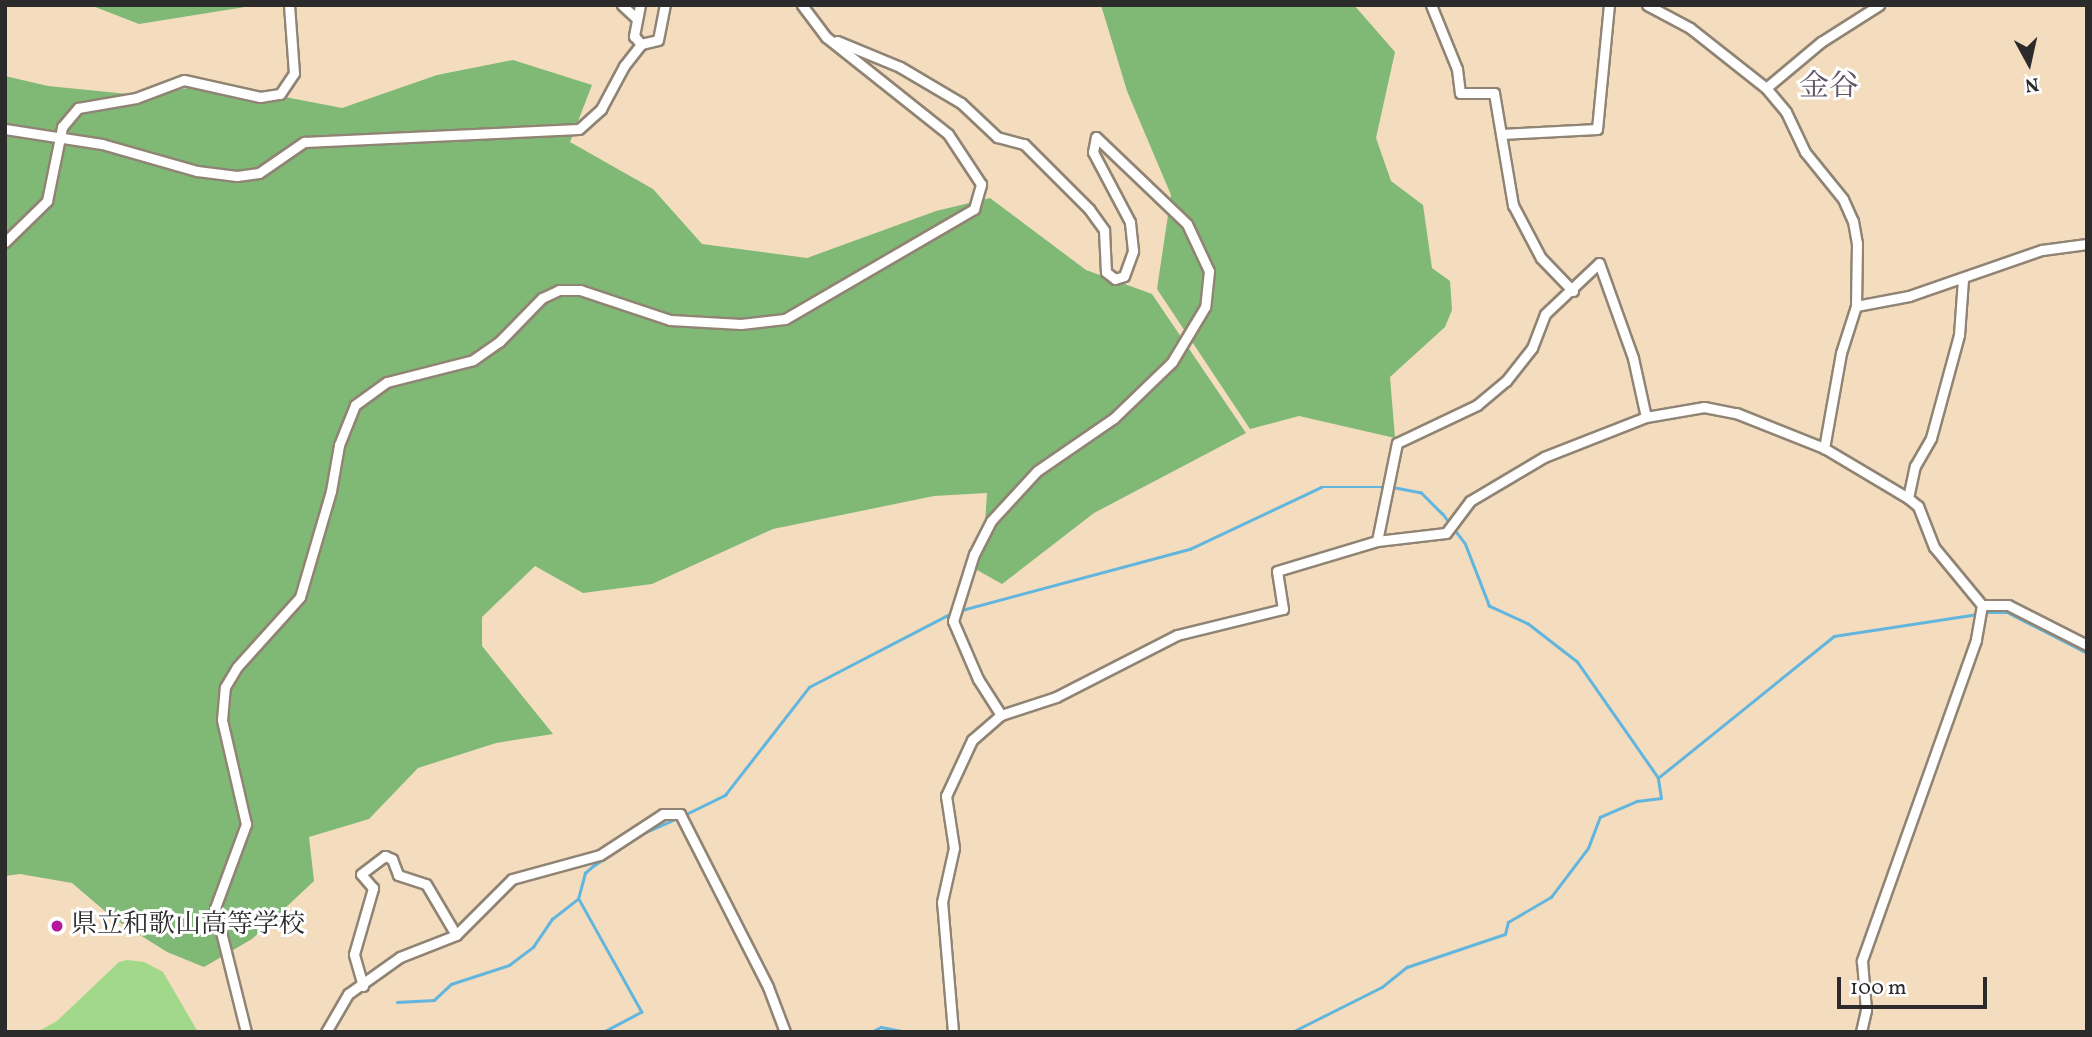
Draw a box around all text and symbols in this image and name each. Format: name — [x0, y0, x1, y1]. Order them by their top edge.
north arrow — [1994, 28, 2064, 98]
district label: 金谷 — [1799, 69, 1859, 105]
text: N — [2023, 70, 2041, 98]
place label: 県立和歌山高等学校 — [71, 910, 305, 942]
marker: 県立和歌山高等学校 — [49, 918, 65, 934]
scale bar — [1840, 964, 1990, 1008]
text: 100 m — [1850, 974, 1907, 1003]

